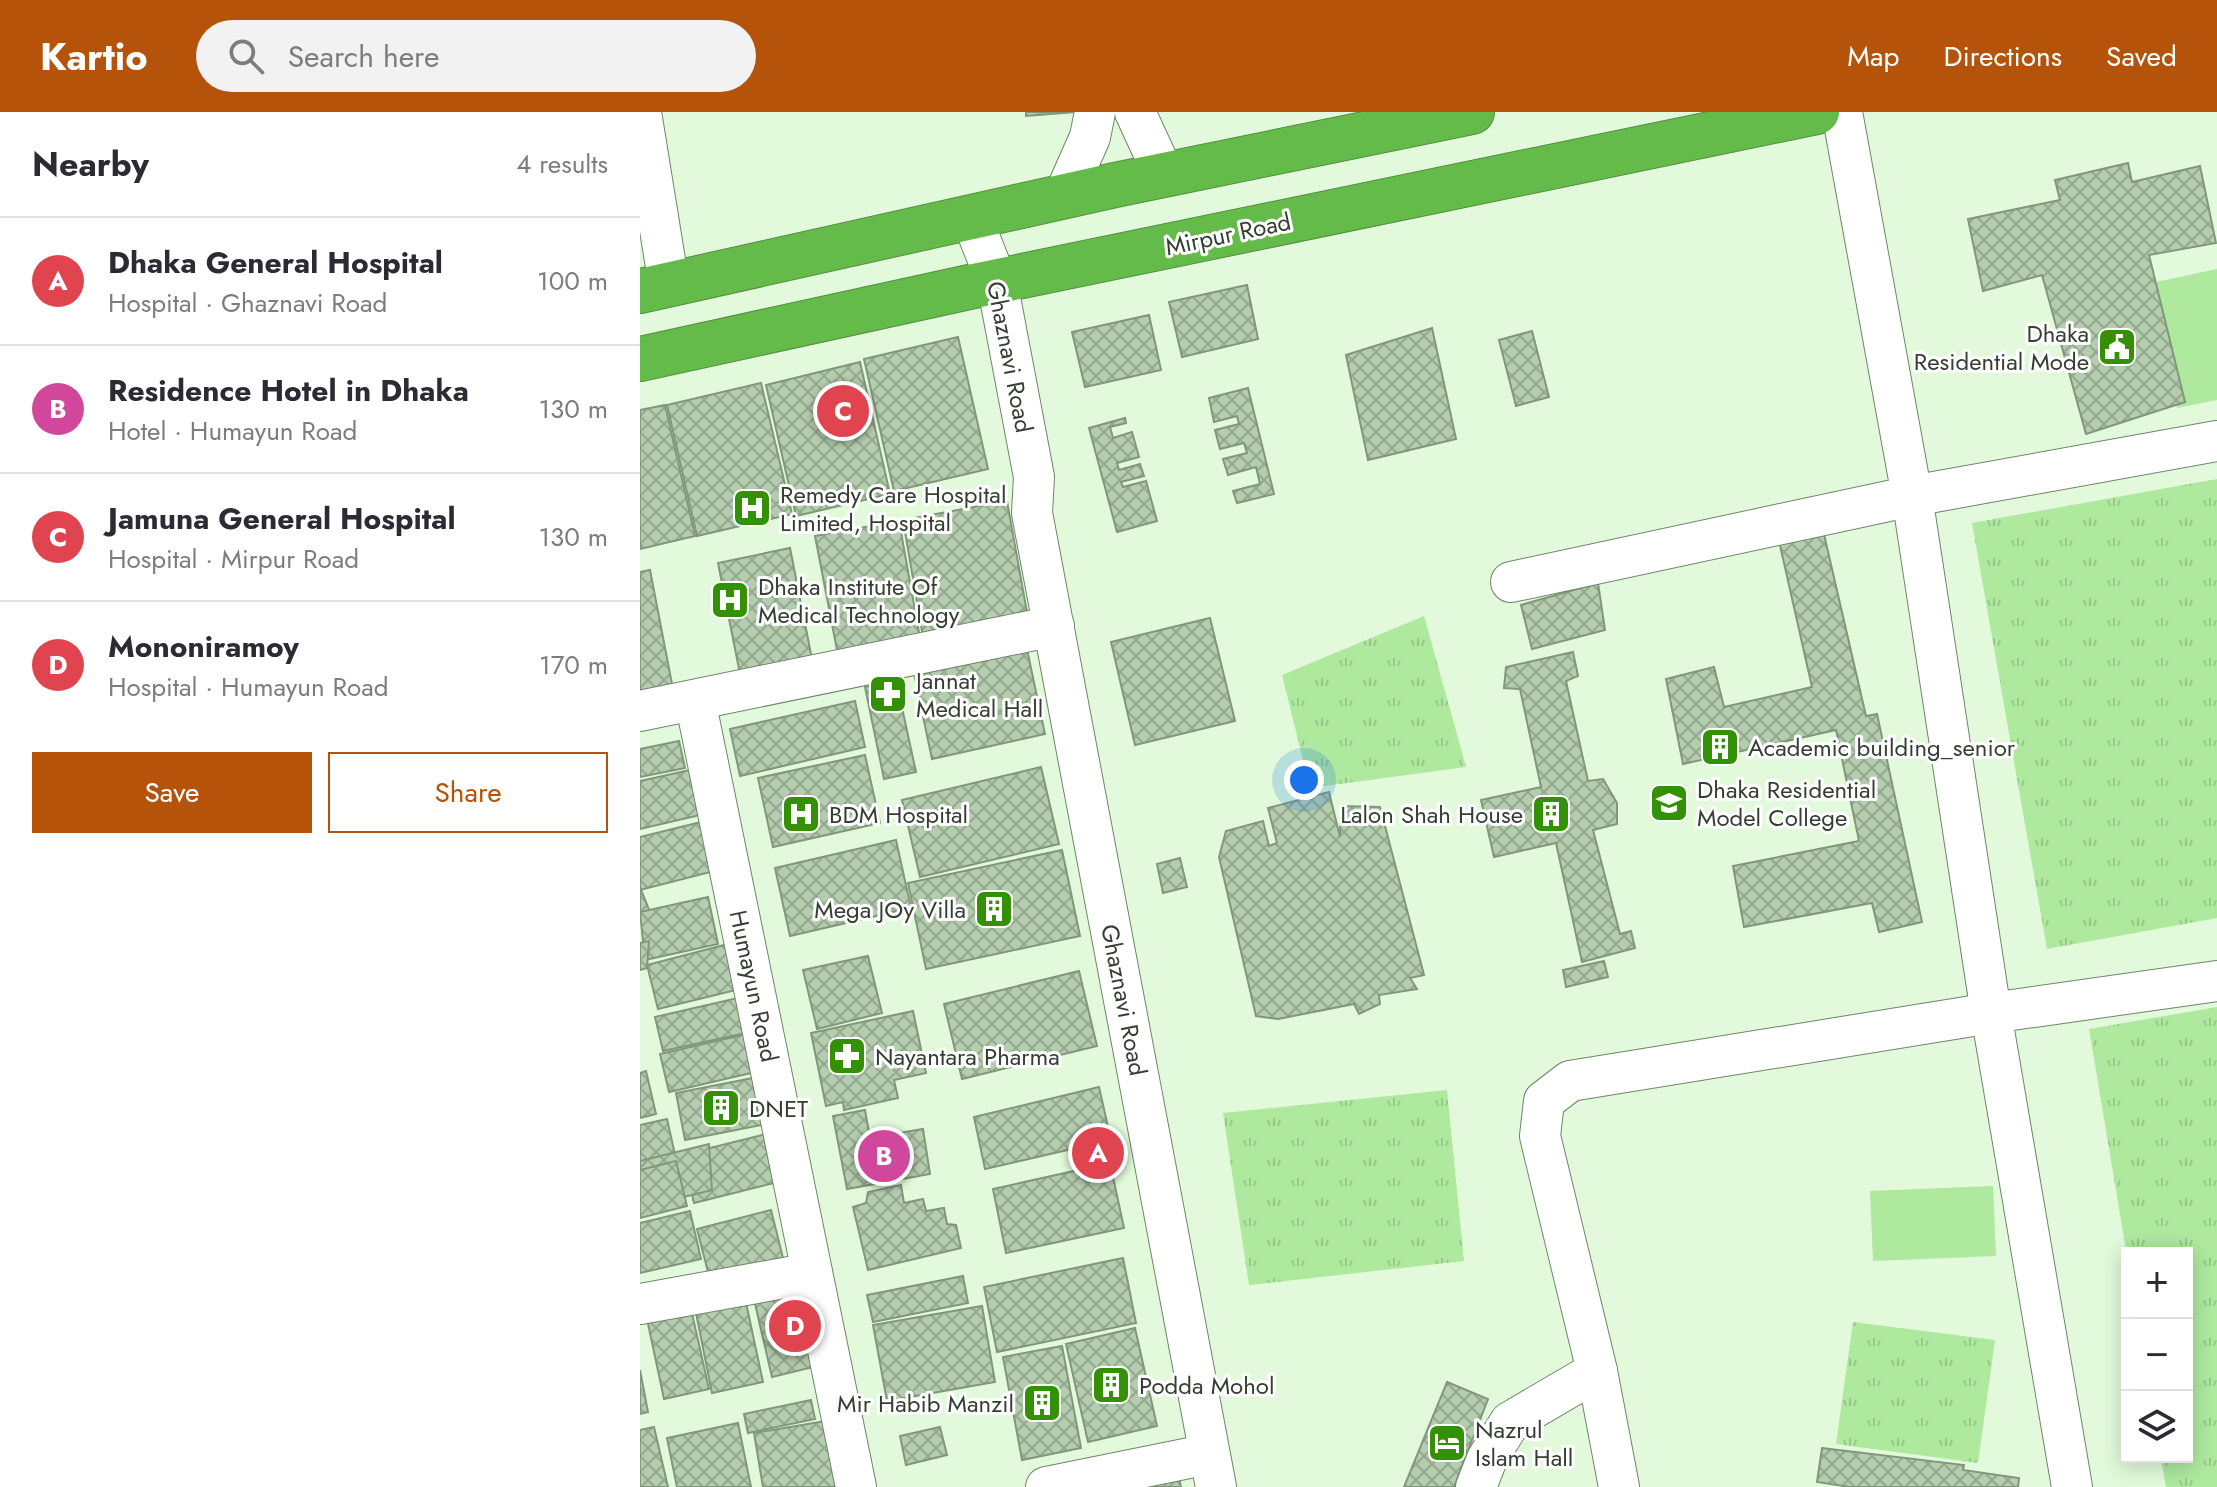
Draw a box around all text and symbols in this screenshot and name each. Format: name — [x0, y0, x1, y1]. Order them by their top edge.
search box — [196, 20, 756, 92]
text: Kartio — [40, 29, 148, 84]
icon: search — [224, 34, 268, 78]
text: Search here — [288, 35, 439, 78]
text: Map — [1847, 36, 1899, 77]
text: Directions — [1943, 36, 2062, 77]
text: Saved — [2106, 36, 2177, 77]
text: Nearby — [32, 140, 149, 189]
text: 4 results — [516, 145, 608, 183]
street label: Mirpur Road — [1162, 204, 1294, 264]
text: Dhaka General Hospital — [108, 241, 443, 284]
text: A — [48, 262, 68, 300]
text: 100 m — [537, 262, 608, 300]
street label: Ghaznavi Road — [978, 278, 1042, 436]
text: Hospital · Ghaznavi Road — [108, 284, 387, 322]
place label: Dhaka Residential Mode — [1914, 316, 2089, 379]
public building icon: Dhaka Residential Mode — [2096, 326, 2138, 368]
text: Residence Hotel in Dhaka — [108, 369, 469, 412]
pin: C — [817, 381, 869, 441]
text: B — [49, 390, 67, 428]
text: 130 m — [538, 390, 608, 428]
text: Hotel · Humayun Road — [108, 412, 357, 450]
place label: Remedy Care Hospital Limited, Hospital — [780, 477, 1006, 540]
hospital icon: Remedy Care Hospital Limited, Hospital — [731, 487, 773, 529]
text: Jamuna General Hospital — [108, 497, 456, 540]
text: C — [49, 518, 67, 556]
text: 130 m — [538, 518, 608, 556]
text: Hospital · Mirpur Road — [108, 540, 359, 578]
place label: Dhaka Institute Of Medical Technology — [758, 569, 960, 632]
hospital icon: Dhaka Institute Of Medical Technology — [709, 579, 751, 621]
text: Mononiramoy — [108, 625, 299, 668]
text: D — [48, 646, 68, 684]
text: 170 m — [539, 646, 608, 684]
place label: Jannat Medical Hall — [913, 663, 1043, 726]
text: Hospital · Humayun Road — [108, 668, 389, 706]
pharmacy icon: Jannat Medical Hall — [867, 673, 909, 715]
building icon: Academic building_senior — [1699, 726, 1741, 768]
place label: Academic building_senior — [1748, 730, 2016, 765]
button: Save — [32, 752, 312, 833]
button: Share — [328, 752, 608, 833]
your location — [1284, 760, 1324, 800]
place label: Dhaka Residential Model College — [1697, 772, 1876, 835]
school or university icon: Dhaka Residential Model College — [1648, 782, 1690, 824]
hospital icon: BDM Hospital — [780, 793, 822, 835]
building icon: Lalon Shah House — [1530, 793, 1572, 835]
place label: BDM Hospital — [829, 797, 968, 832]
place label: Lalon Shah House — [1340, 797, 1523, 832]
building icon: Mega JOy Villa — [973, 888, 1015, 930]
place label: Mega JOy Villa — [814, 892, 966, 927]
street label: Humayun Road — [721, 907, 787, 1065]
street label: Ghaznavi Road — [1092, 921, 1156, 1079]
pharmacy icon: Nayantara Pharma — [826, 1035, 868, 1077]
place label: Nayantara Pharma — [875, 1039, 1060, 1074]
building icon: DNET — [700, 1087, 742, 1129]
place label: DNET — [749, 1091, 808, 1126]
pin: A — [1072, 1123, 1124, 1183]
pin: B — [858, 1126, 910, 1186]
map controls — [2121, 1247, 2193, 1463]
button: + — [2121, 1247, 2193, 1319]
pin: D — [769, 1296, 821, 1356]
button: − — [2121, 1319, 2193, 1391]
building icon: Podda Mohol — [1090, 1364, 1132, 1406]
place label: Podda Mohol — [1139, 1368, 1274, 1403]
building icon: Mir Habib Manzil — [1021, 1382, 1063, 1424]
place label: Mir Habib Manzil — [837, 1386, 1014, 1421]
button: layers — [2121, 1391, 2193, 1463]
place label: Nazrul Islam Hall — [1475, 1412, 1573, 1475]
hotel icon: Nazrul Islam Hall — [1426, 1422, 1468, 1464]

